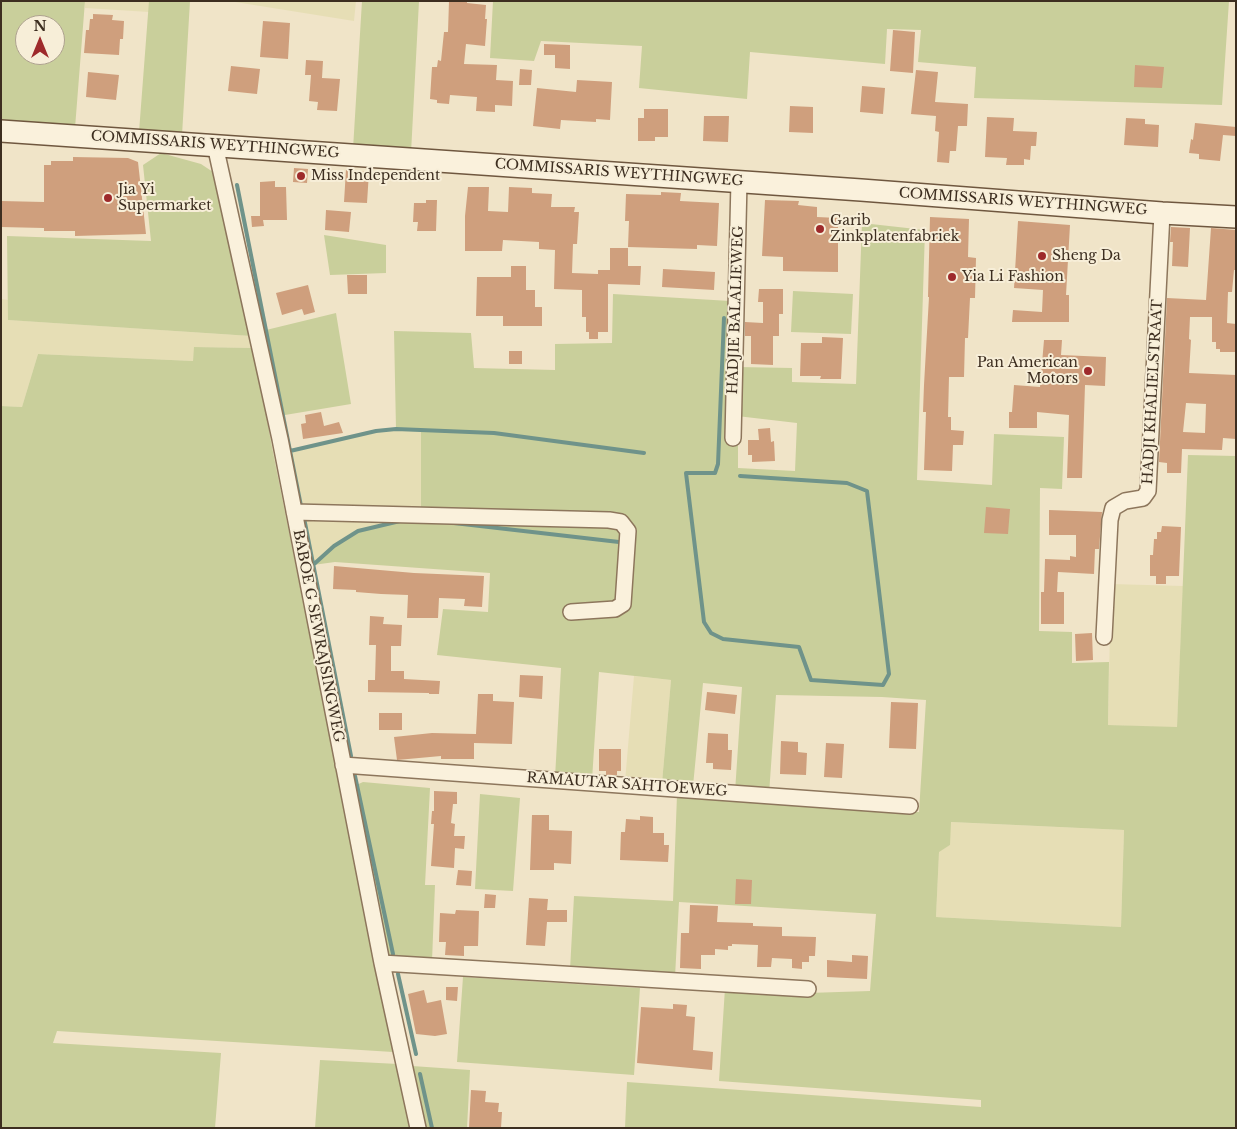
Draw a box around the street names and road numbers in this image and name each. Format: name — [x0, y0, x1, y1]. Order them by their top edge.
street label: COMMISSARIS WEYTHINGWEG — [90, 128, 340, 162]
street label: COMMISSARIS WEYTHINGWEG — [494, 156, 744, 190]
street label: COMMISSARIS WEYTHINGWEG — [898, 185, 1148, 219]
street label: HADJIE BALALIEWEG — [725, 225, 747, 395]
street label: HADJI KHALIELSTRAAT — [1140, 299, 1166, 485]
street label: BABOE G SEWRAJSINGWEG — [289, 528, 347, 744]
street label: RAMAUTAR SAHTOEWEG — [526, 770, 728, 800]

